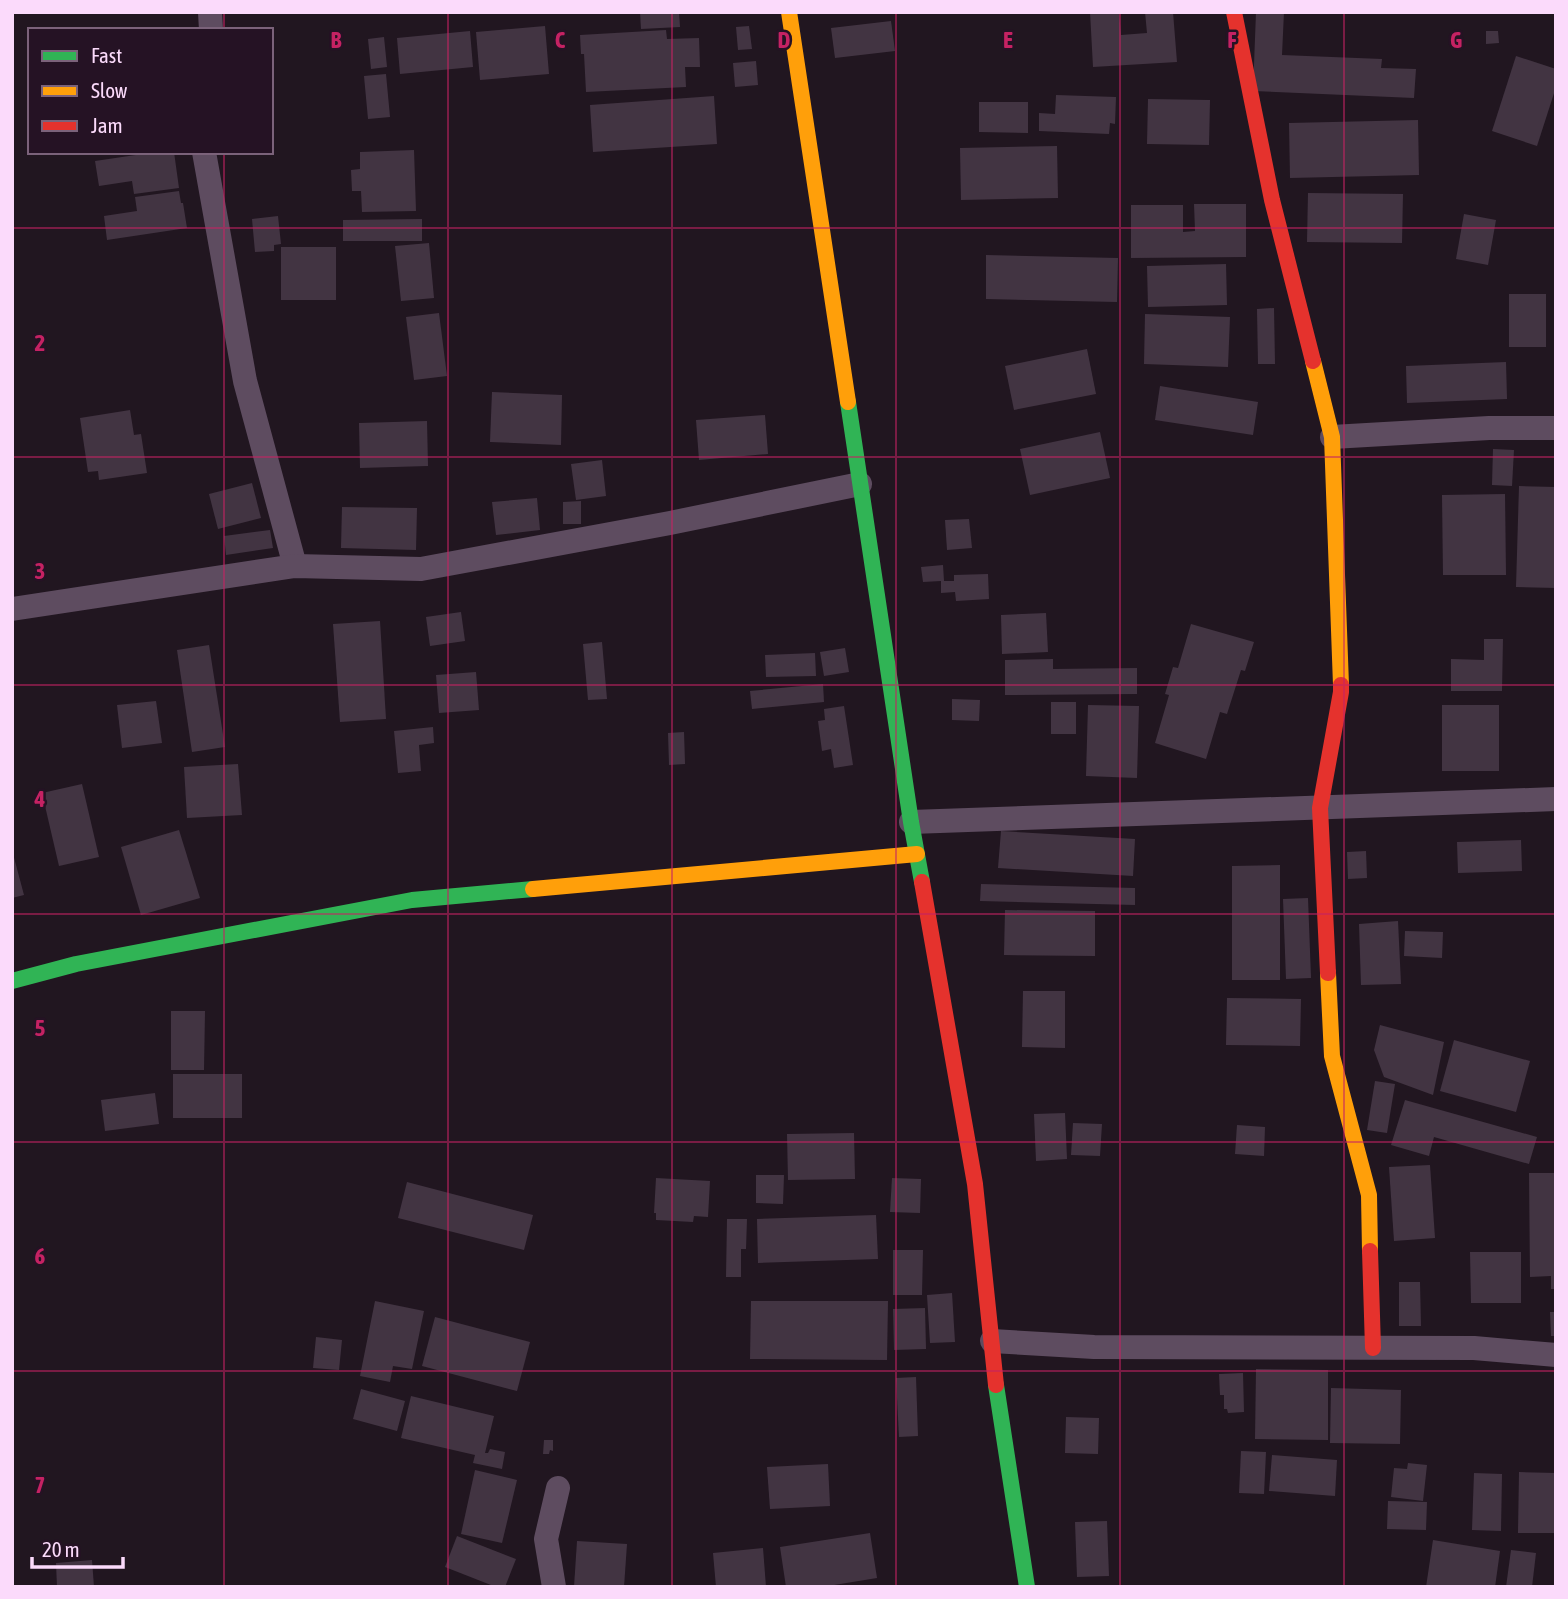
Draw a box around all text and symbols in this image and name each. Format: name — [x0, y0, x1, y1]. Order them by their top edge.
text: B — [331, 27, 342, 53]
text: C — [555, 27, 566, 53]
text: D — [778, 27, 791, 53]
text: E — [1003, 27, 1013, 53]
text: F — [1227, 27, 1237, 53]
text: G — [1450, 27, 1462, 53]
legend — [28, 28, 273, 154]
text: Fast — [91, 43, 122, 67]
text: Slow — [91, 78, 128, 102]
text: Jam — [91, 113, 123, 137]
text: 2 — [35, 330, 45, 356]
text: 3 — [35, 558, 45, 584]
text: 4 — [34, 786, 46, 812]
text: 5 — [35, 1015, 46, 1041]
text: 6 — [35, 1243, 46, 1269]
text: 7 — [35, 1472, 45, 1498]
scale bar — [32, 1526, 122, 1570]
text: 20 m — [42, 1537, 80, 1561]

